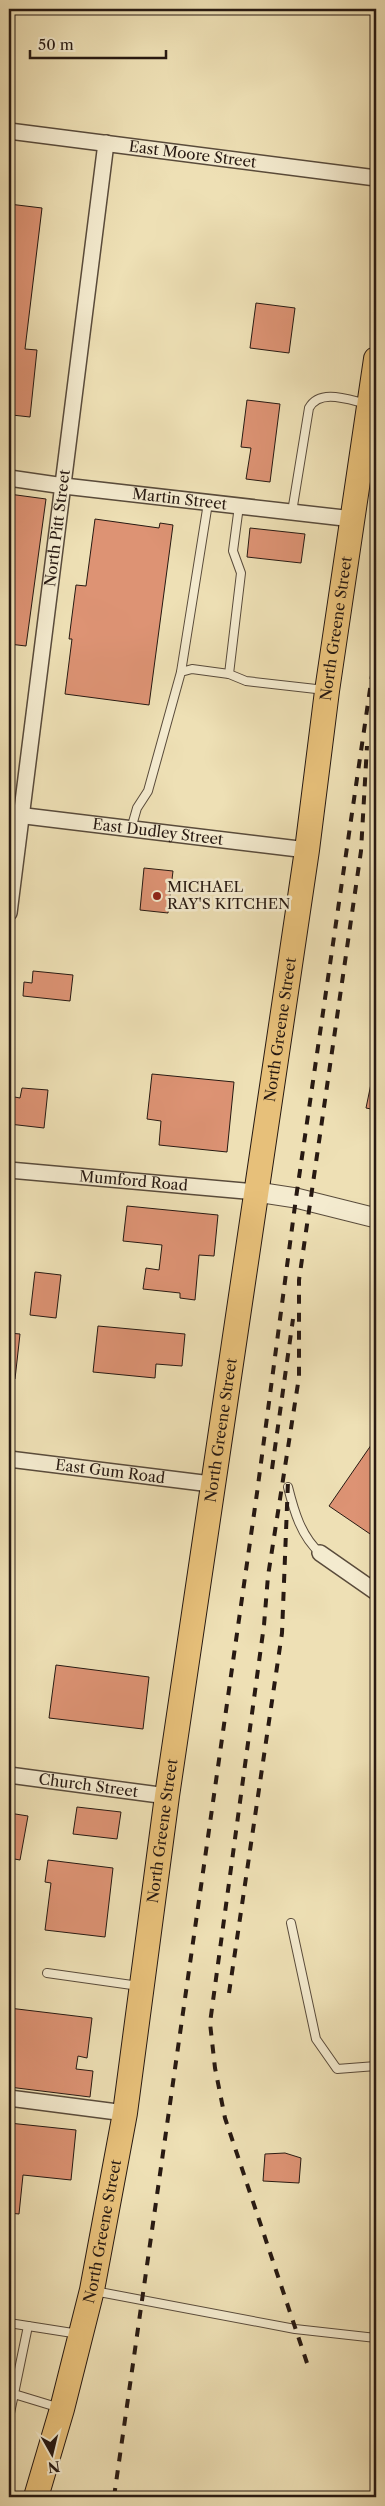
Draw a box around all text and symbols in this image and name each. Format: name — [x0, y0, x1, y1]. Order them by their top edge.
scale bar — [30, 28, 166, 60]
text: 50 m — [38, 35, 74, 54]
street label: East Moore Street — [128, 136, 258, 172]
street label: North Pitt Street — [40, 468, 74, 588]
street label: Martin Street — [131, 484, 229, 514]
street label: North Greene Street — [316, 554, 356, 702]
street label: East Dudley Street — [92, 814, 225, 849]
place label: MICHAEL RAY'S KITCHEN — [167, 877, 290, 913]
marker: MICHAEL RAY'S KITCHEN — [151, 890, 163, 902]
street label: North Greene Street — [260, 955, 300, 1103]
street label: Mumford Road — [78, 1166, 189, 1195]
street label: North Greene Street — [201, 1356, 241, 1504]
street label: East Gum Road — [54, 1455, 166, 1487]
street label: North Greene Street — [143, 1757, 181, 1904]
street label: Church Street — [37, 1769, 140, 1801]
street label: North Greene Street — [79, 2157, 125, 2305]
north arrow — [28, 2428, 78, 2478]
text: N — [47, 2457, 61, 2477]

